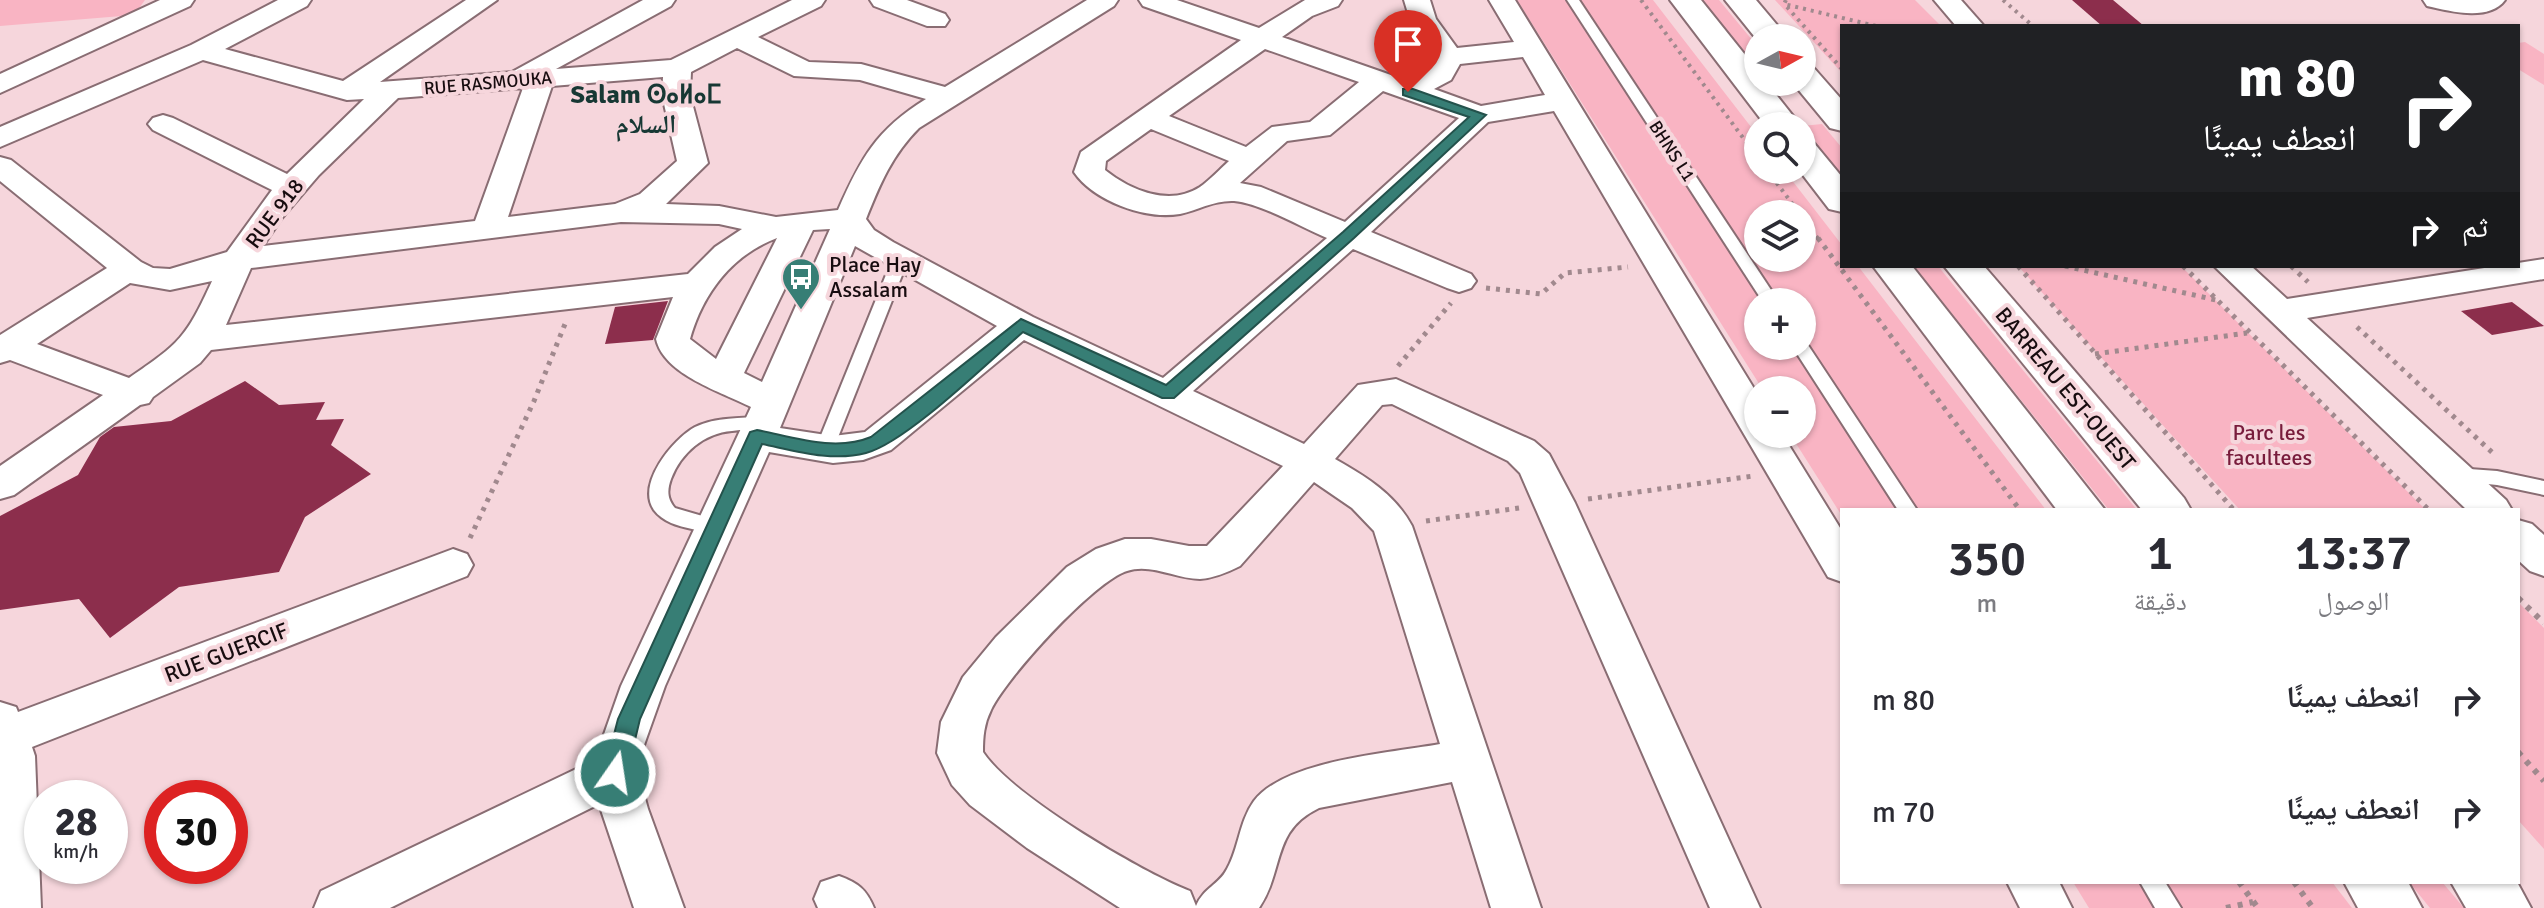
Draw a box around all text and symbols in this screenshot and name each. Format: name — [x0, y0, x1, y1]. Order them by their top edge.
pin — [1374, 10, 1442, 92]
icon: arrive — [1386, 22, 1430, 66]
north arrow — [1744, 24, 1816, 96]
map controls — [1744, 24, 1816, 448]
text: 80 m — [2238, 43, 2356, 112]
icon: right — [2384, 56, 2488, 160]
street label: RUE RASMOUKA — [423, 66, 553, 100]
district label: Salam ⵙⴰⵍⴰⵎ السلام — [571, 79, 722, 142]
button: search — [1744, 112, 1816, 184]
street label: BHNS L1 — [1644, 116, 1700, 186]
text: انعطف يمينًا — [2203, 116, 2356, 161]
street label: RUE 918 — [239, 173, 309, 254]
button: layers — [1744, 200, 1816, 272]
icon: right — [2402, 208, 2446, 252]
text: ثم — [2462, 209, 2488, 246]
place label: Place Hay Assalam — [829, 251, 922, 303]
bus stop icon: Place Hay Assalam — [780, 256, 822, 311]
button: + — [1744, 288, 1816, 360]
street label: BARREAU EST-OUEST — [1990, 302, 2142, 475]
button: − — [1744, 376, 1816, 448]
park label: Parc les facultees — [2226, 419, 2312, 471]
text: 1 — [2147, 524, 2173, 583]
text: 13:37 — [2295, 524, 2412, 583]
text: 350 — [1948, 530, 2026, 589]
text: دقيقة — [2134, 586, 2187, 618]
text: الوصول — [2317, 586, 2389, 618]
text: m — [1977, 588, 1997, 620]
street label: RUE GUERCIF — [161, 617, 292, 688]
icon: right — [2444, 678, 2488, 722]
text: انعطف يمينًا — [2286, 679, 2420, 716]
text: 80 m — [1872, 682, 1935, 719]
position arrow — [573, 731, 657, 815]
speed limit sign: 30 — [144, 780, 248, 884]
icon: right — [2444, 790, 2488, 834]
text: انعطف يمينًا — [2286, 791, 2420, 828]
text: 70 m — [1872, 794, 1935, 831]
text: 28 — [54, 797, 98, 847]
text: km/h — [53, 839, 99, 864]

